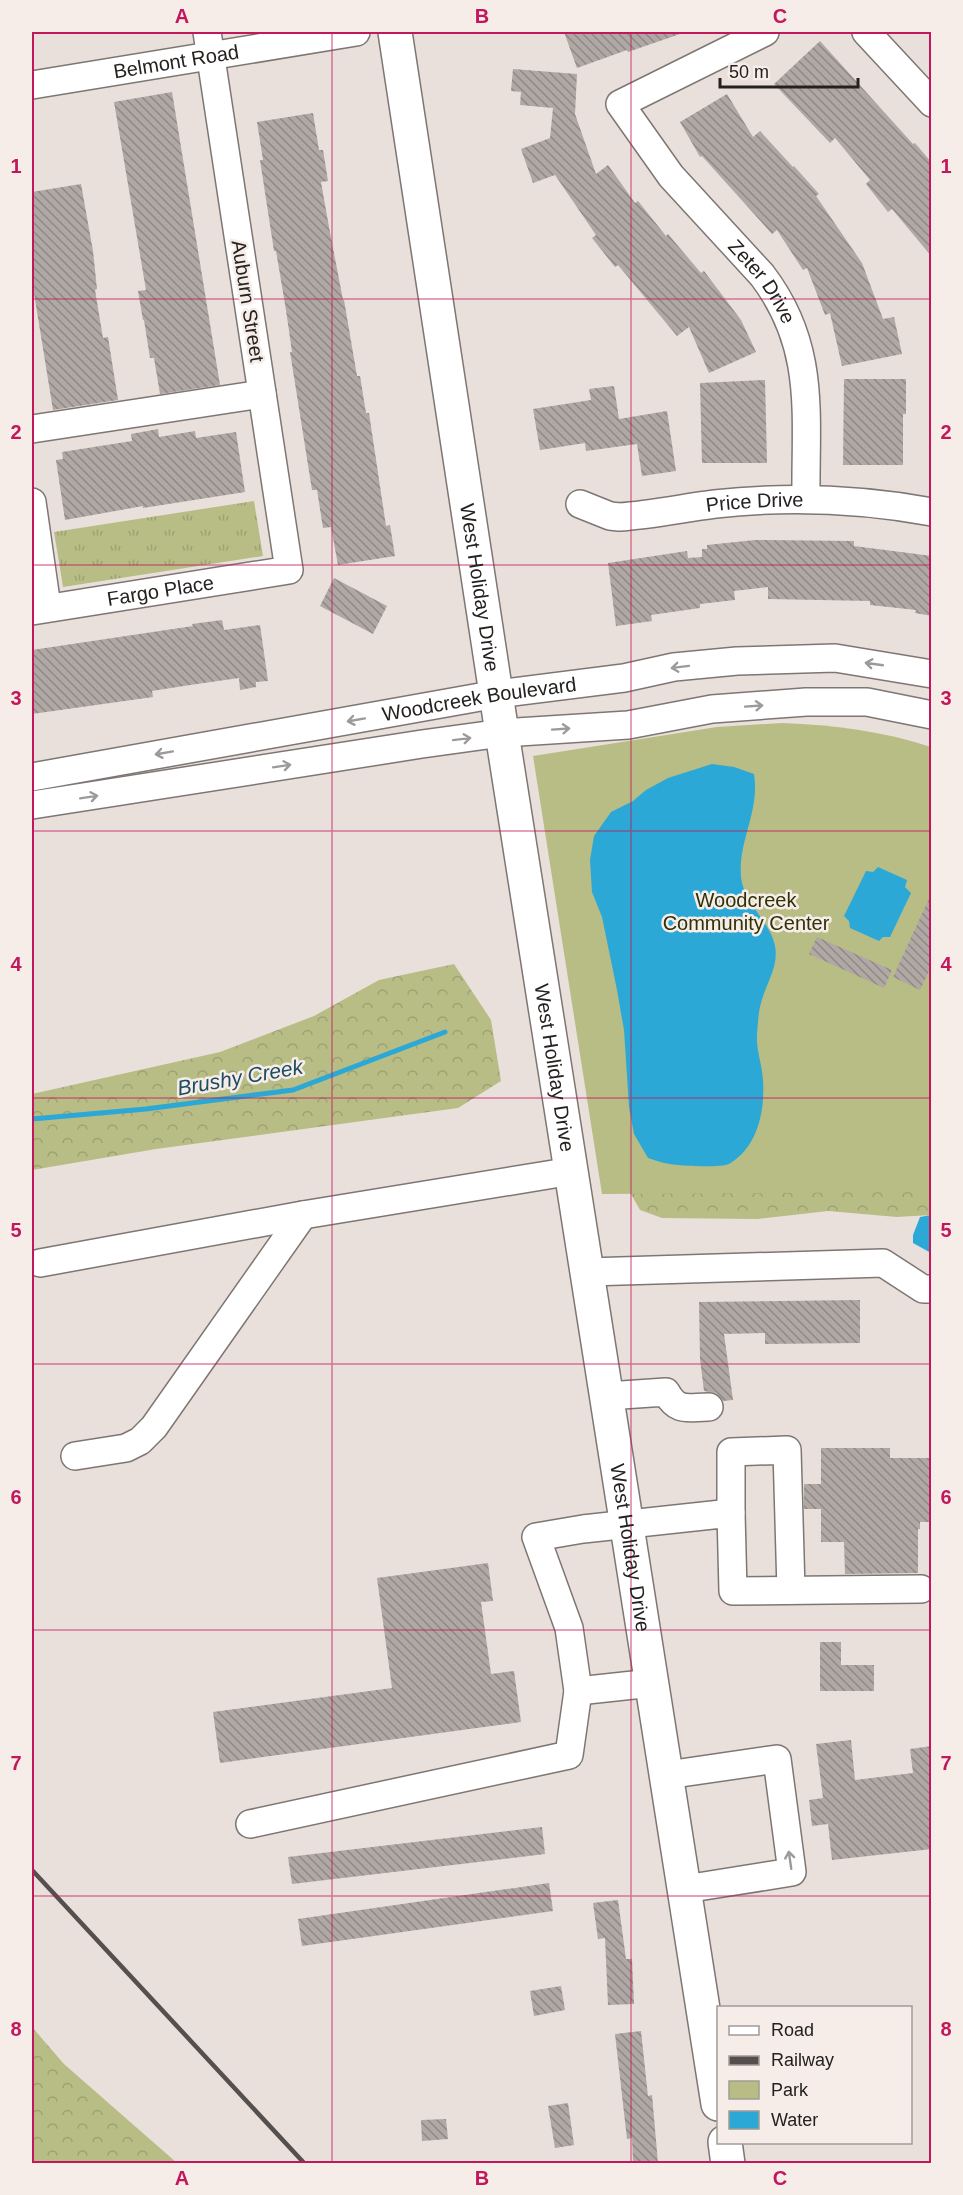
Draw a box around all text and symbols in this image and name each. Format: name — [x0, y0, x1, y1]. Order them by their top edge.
text: A — [175, 5, 189, 27]
text: B — [475, 5, 489, 27]
text: C — [773, 5, 787, 27]
street label: Belmont Road — [112, 40, 240, 83]
scale bar — [720, 51, 858, 89]
text: 50 m — [729, 62, 769, 82]
text: 1 — [10, 155, 22, 177]
text: 1 — [940, 155, 952, 177]
street label: Zeter Drive — [724, 235, 800, 327]
street label: Auburn Street — [227, 238, 269, 364]
text: 2 — [10, 421, 22, 443]
text: 2 — [940, 421, 952, 443]
street label: Price Drive — [704, 489, 804, 516]
street label: West Holiday Drive — [456, 502, 503, 673]
street label: Fargo Place — [105, 571, 215, 610]
one-way arrow — [864, 659, 884, 670]
one-way arrow — [670, 662, 690, 673]
street label: Woodcreek Boulevard — [380, 673, 578, 725]
text: 3 — [10, 687, 22, 709]
text: 3 — [940, 687, 952, 709]
one-way arrow — [743, 700, 763, 711]
one-way arrow — [347, 714, 367, 725]
one-way arrow — [550, 724, 570, 735]
one-way arrow — [452, 733, 472, 744]
one-way arrow — [155, 748, 175, 759]
one-way arrow — [272, 760, 291, 771]
one-way arrow — [79, 791, 99, 802]
park label: Woodcreek Community Center — [663, 889, 830, 934]
text: 4 — [10, 953, 22, 975]
text: 4 — [940, 953, 952, 975]
street label: West Holiday Drive — [531, 982, 579, 1153]
water label: Brushy Creek — [175, 1054, 306, 1099]
text: 5 — [10, 1219, 22, 1241]
text: 5 — [940, 1219, 952, 1241]
street label: West Holiday Drive — [606, 1462, 654, 1633]
text: 6 — [10, 1486, 22, 1508]
text: 6 — [940, 1486, 952, 1508]
text: 7 — [10, 1752, 22, 1774]
text: 7 — [940, 1752, 952, 1774]
one-way arrow — [785, 1850, 796, 1870]
legend — [717, 2006, 912, 2144]
text: 8 — [10, 2018, 22, 2040]
text: 8 — [940, 2018, 952, 2040]
text: Road — [771, 2020, 814, 2040]
text: Railway — [771, 2050, 834, 2070]
text: Park — [771, 2080, 809, 2100]
text: Water — [771, 2110, 818, 2130]
text: A — [175, 2167, 189, 2189]
text: B — [475, 2167, 489, 2189]
text: C — [773, 2167, 787, 2189]

